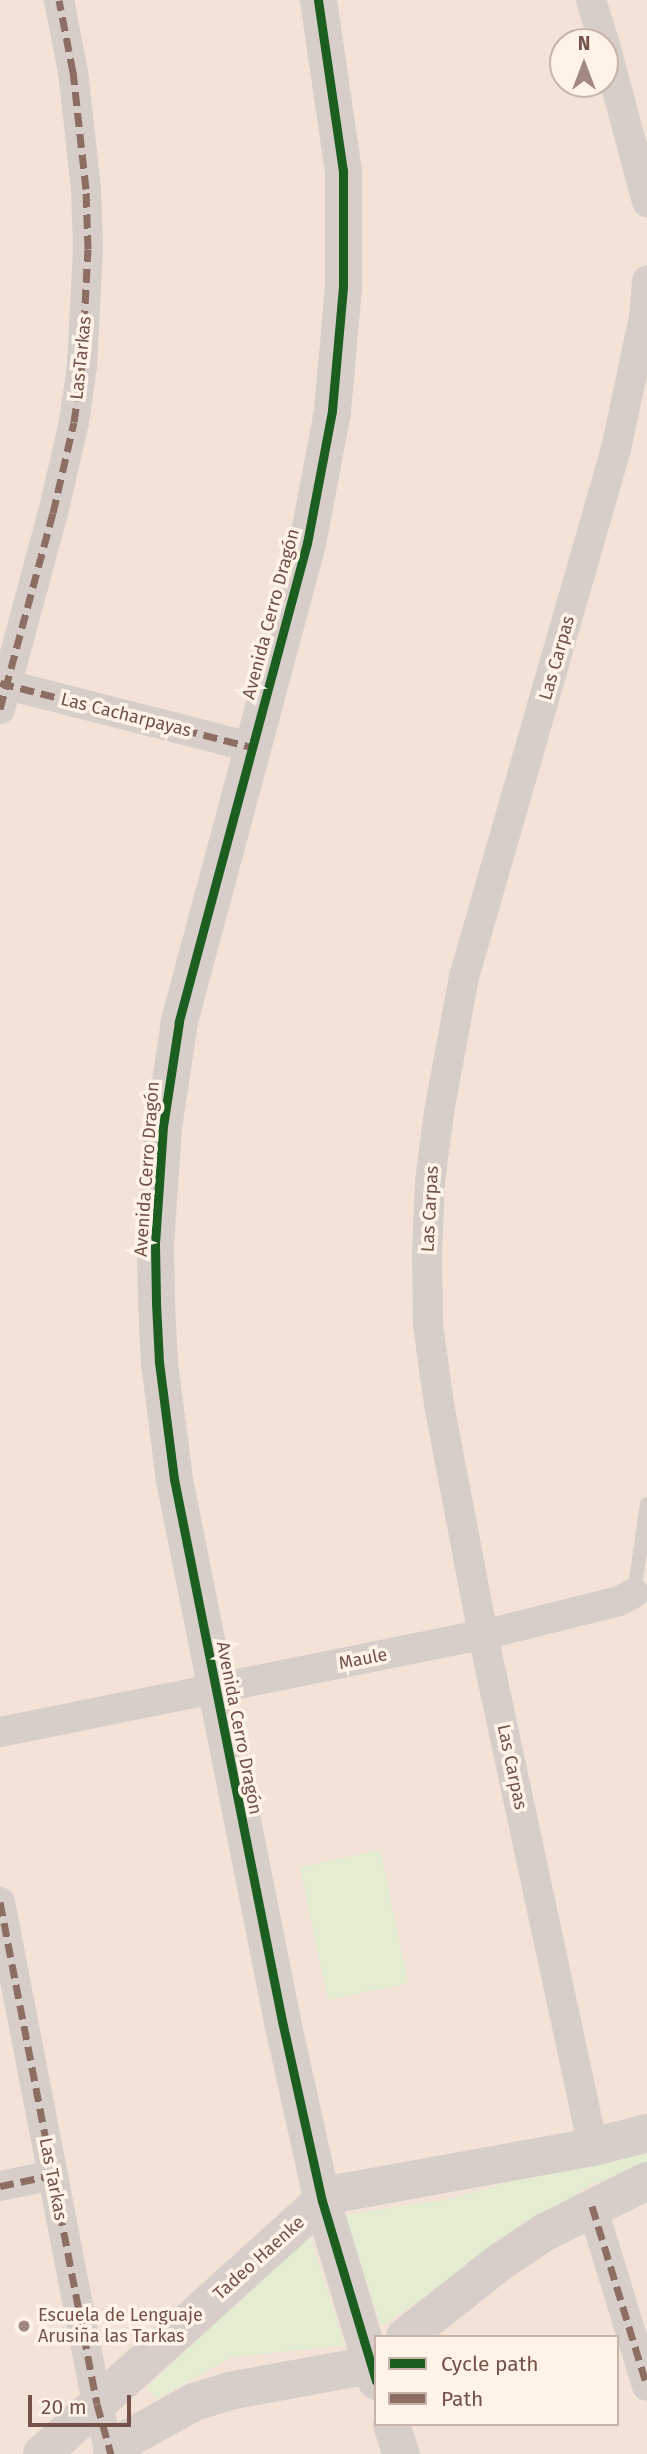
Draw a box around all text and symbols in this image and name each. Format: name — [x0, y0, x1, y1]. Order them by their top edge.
north arrow — [549, 28, 619, 98]
text: N — [578, 32, 590, 55]
street label: Las Tarkas — [66, 315, 96, 401]
street label: Avenida Cerro Dragón — [238, 526, 304, 702]
street label: Las Carpas — [535, 613, 579, 703]
street label: Las Cacharpayas — [58, 688, 194, 742]
street label: Avenida Cerro Dragón — [130, 1081, 164, 1257]
street label: Las Carpas — [417, 1165, 443, 1253]
street label: Avenida Cerro Dragón — [212, 1640, 266, 1816]
street label: Maule — [337, 1644, 389, 1674]
street label: Las Carpas — [492, 1722, 532, 1812]
street label: Las Tarkas — [34, 2136, 72, 2222]
street label: Tadeo Haenke — [209, 2211, 309, 2305]
place label: Escuela de Lenguaje Arusiña las Tarkas — [38, 2305, 203, 2348]
marker: Escuela de Lenguaje Arusiña las Tarkas — [16, 2318, 32, 2334]
legend — [374, 2335, 619, 2426]
text: Cycle path — [441, 2351, 539, 2377]
scale bar — [32, 2380, 135, 2424]
text: Path — [441, 2386, 483, 2412]
text: 20 m — [41, 2394, 87, 2420]

